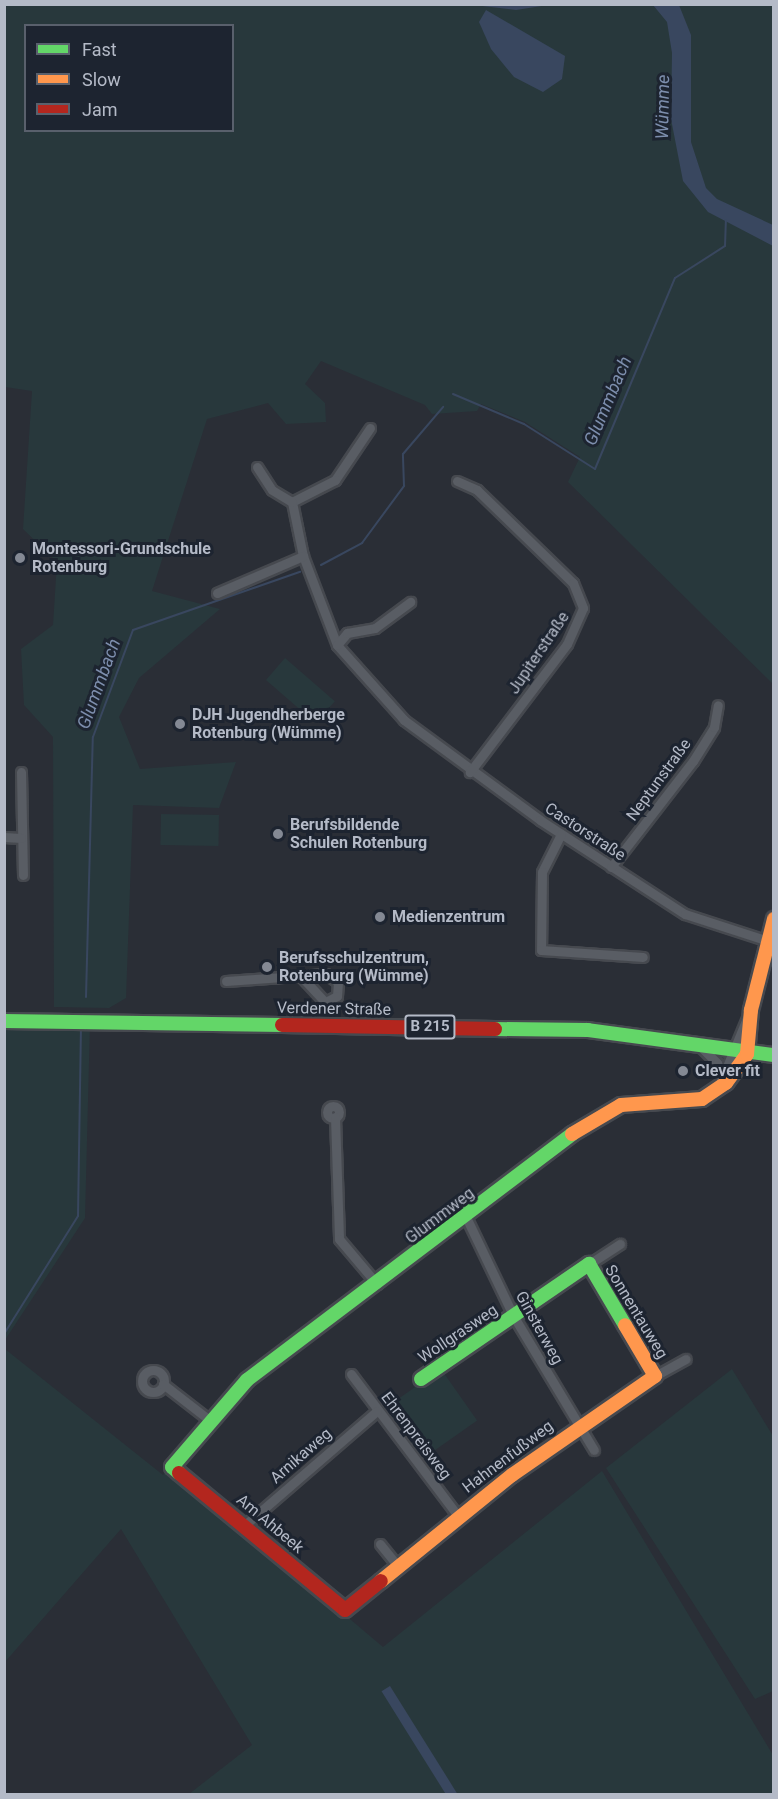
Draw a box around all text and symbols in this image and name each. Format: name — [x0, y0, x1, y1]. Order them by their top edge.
legend — [24, 24, 234, 132]
text: Fast — [82, 39, 117, 60]
text: Slow — [82, 69, 121, 90]
water label: Wümme — [652, 74, 674, 140]
text: Jam — [82, 99, 118, 120]
water label: Glummbach — [580, 353, 636, 449]
place label: Montessori-Grundschule Rotenburg — [32, 539, 211, 577]
marker: Montessori-Grundschule Rotenburg — [13, 551, 27, 565]
street label: Jupiterstraße — [504, 608, 574, 698]
water label: Glummbach — [73, 636, 125, 732]
place label: DJH Jugendherberge Rotenburg (Wümme) — [192, 705, 345, 743]
marker: DJH Jugendherberge Rotenburg (Wümme) — [173, 717, 187, 731]
street label: Neptunstraße — [623, 735, 695, 825]
street label: Castorstraße — [541, 799, 629, 865]
place label: Berufsbildende Schulen Rotenburg — [290, 815, 427, 853]
marker: Berufsbildende Schulen Rotenburg — [271, 827, 285, 841]
place label: Medienzentrum — [392, 907, 505, 927]
marker: Medienzentrum — [373, 910, 387, 924]
place label: Berufsschulzentrum, Rotenburg (Wümme) — [279, 948, 429, 986]
marker: Berufsschulzentrum, Rotenburg (Wümme) — [260, 960, 274, 974]
street label: Verdener Straße — [277, 998, 391, 1020]
road number: B 215 — [403, 1015, 457, 1039]
place label: Clever fit — [695, 1061, 760, 1081]
marker: Clever fit — [676, 1064, 690, 1078]
street label: Glummweg — [402, 1184, 478, 1248]
street label: Sonnentauweg — [601, 1262, 671, 1362]
street label: Ginsterweg — [511, 1288, 567, 1368]
street label: Wollgrasweg — [415, 1300, 501, 1368]
street label: Ehrenpreisweg — [377, 1388, 455, 1484]
street label: Hahnenfußweg — [459, 1417, 557, 1497]
street label: Arnikaweg — [266, 1424, 336, 1488]
street label: Am Ahbeek — [233, 1490, 307, 1558]

